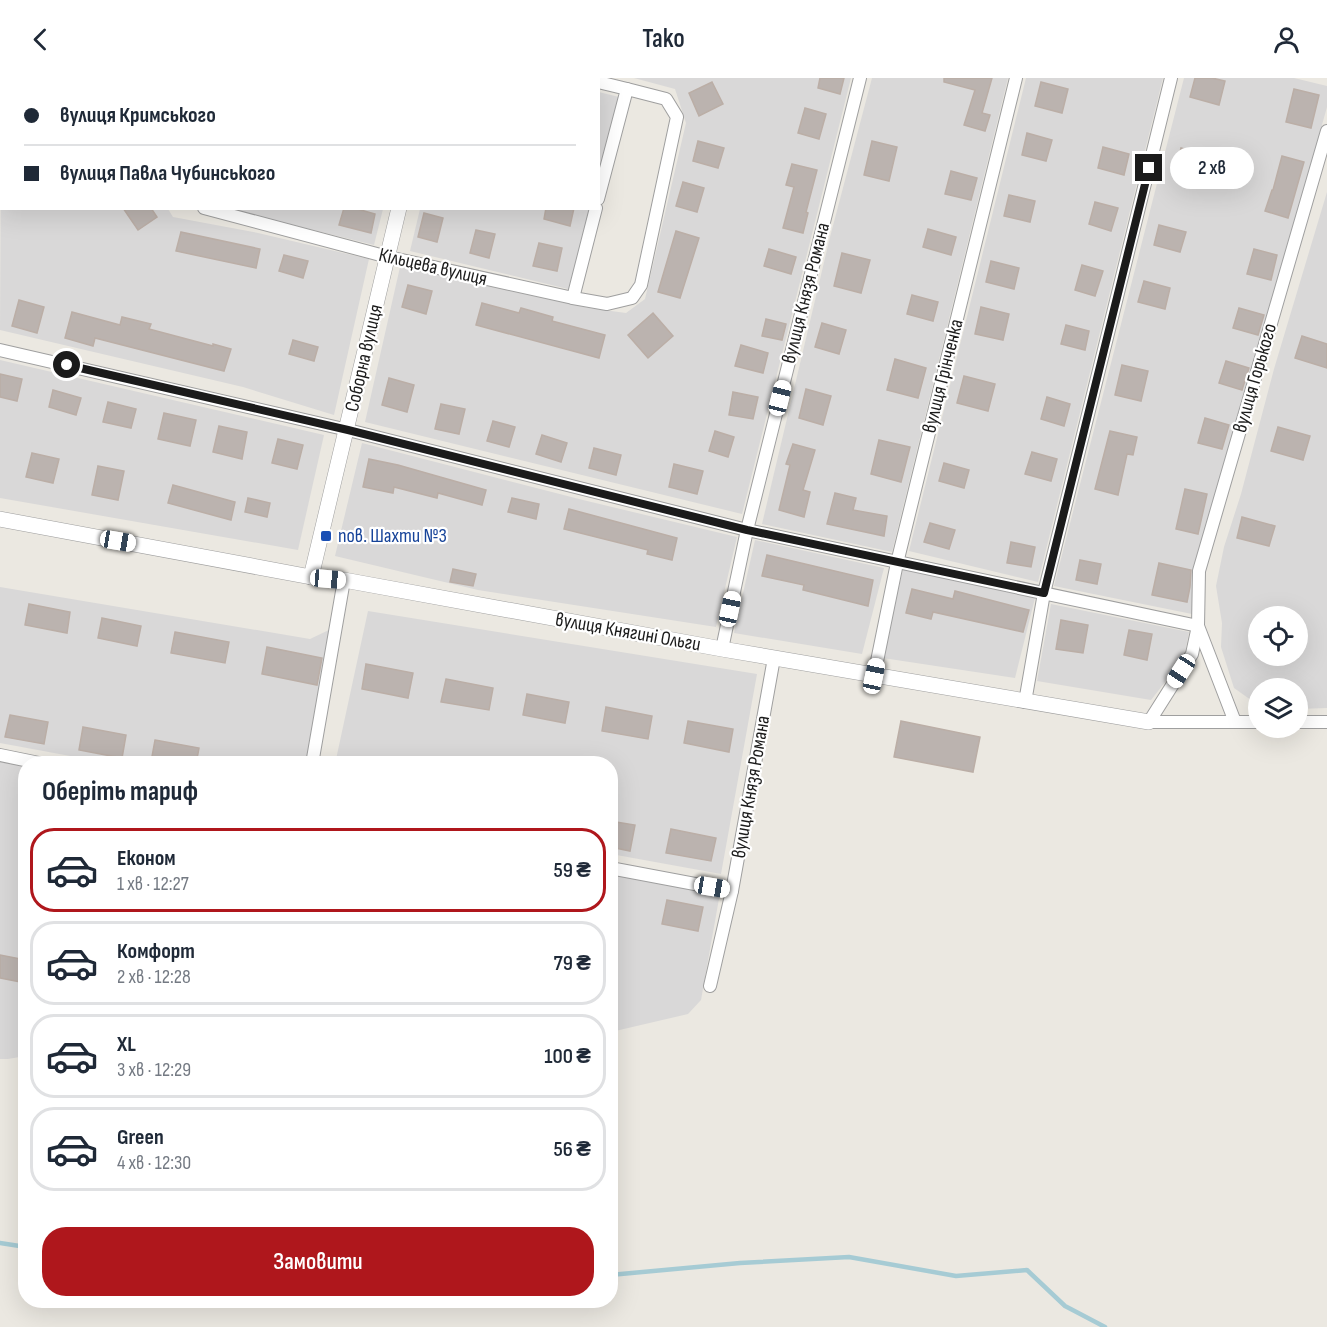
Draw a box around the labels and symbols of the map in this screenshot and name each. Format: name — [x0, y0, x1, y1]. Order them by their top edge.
callout: 2 хв — [1170, 147, 1254, 189]
route end — [1135, 154, 1162, 181]
street label: вулиця Князя Романа — [777, 220, 835, 366]
street label: Кільцева вулиця — [377, 243, 489, 291]
street label: Соборна вулиця — [340, 302, 388, 414]
street label: вулиця Грінченка — [917, 317, 969, 435]
street label: вулиця Горького — [1228, 321, 1282, 435]
route start — [53, 351, 80, 378]
car — [767, 378, 793, 418]
place label: пов. Шахти №3 — [338, 524, 447, 548]
car — [99, 529, 137, 553]
marker: пов. Шахти №3 — [319, 529, 333, 543]
car — [309, 568, 347, 590]
car — [717, 590, 743, 628]
street label: вулиця Княгині Ольги — [553, 607, 703, 657]
car — [1164, 651, 1198, 691]
car — [861, 657, 887, 695]
street label: вулиця Князя Романа — [727, 714, 775, 860]
car — [693, 875, 731, 899]

